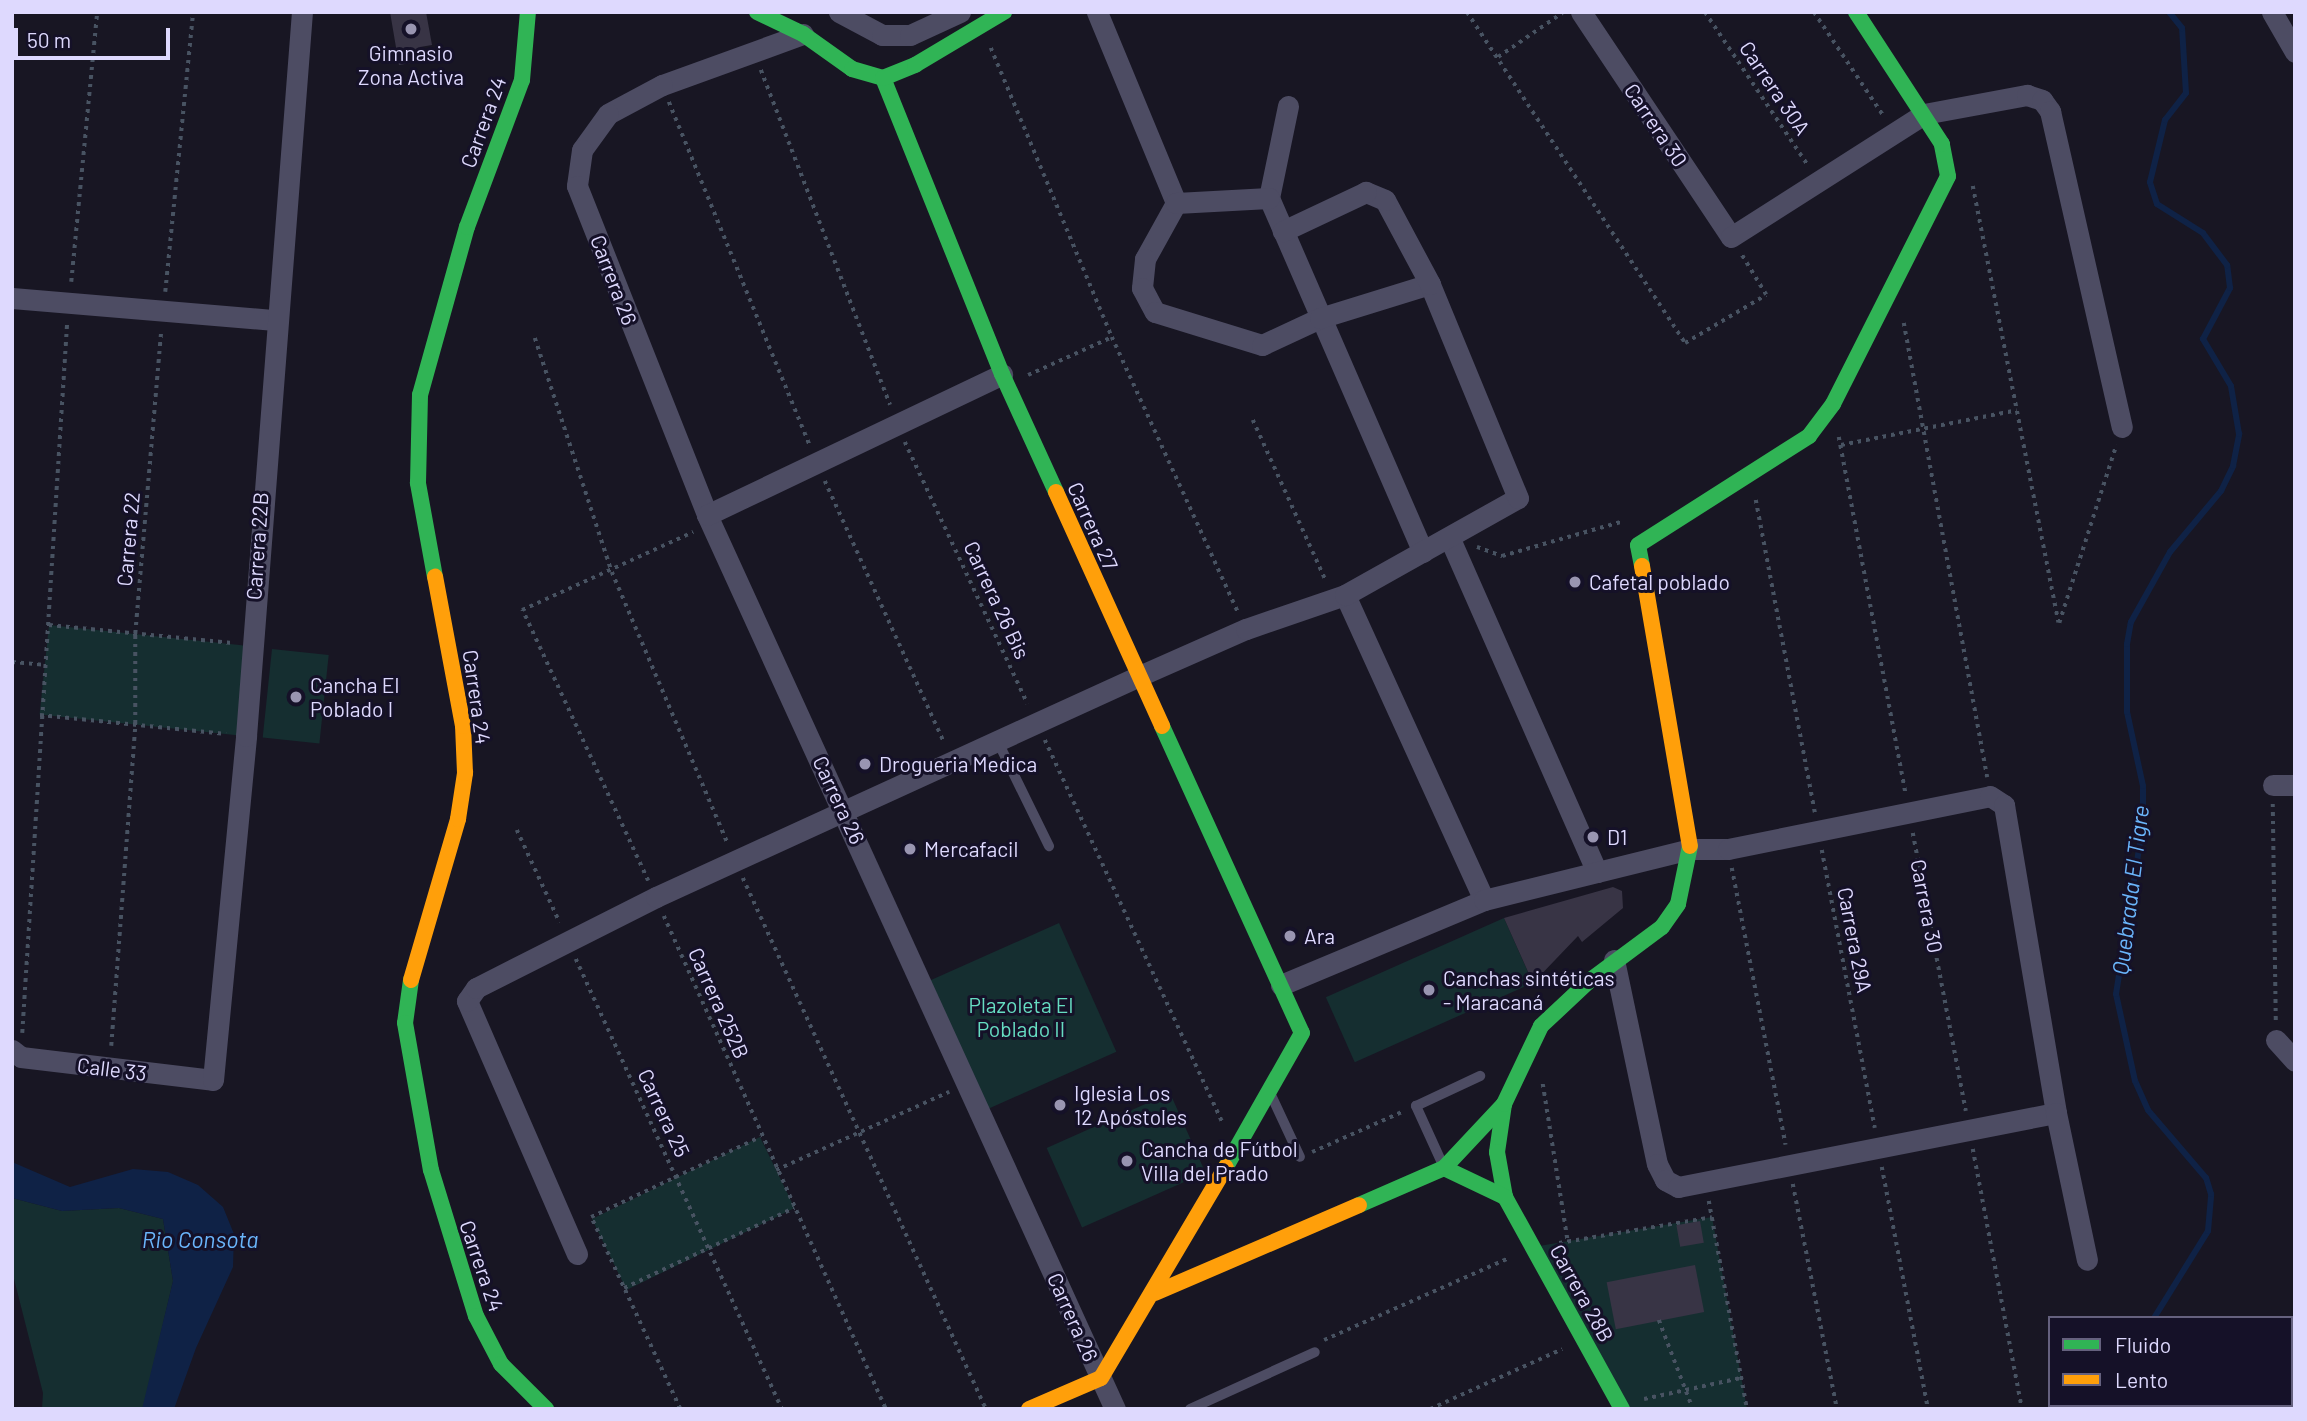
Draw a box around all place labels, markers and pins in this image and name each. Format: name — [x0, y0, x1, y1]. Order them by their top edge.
marker: Gimnasio Zona Activa — [403, 21, 419, 37]
place label: Gimnasio Zona Activa — [358, 40, 464, 90]
place label: Cafetal poblado — [1589, 569, 1730, 595]
marker: Cafetal poblado — [1567, 574, 1583, 590]
place label: Cancha El Poblado I — [310, 672, 399, 722]
marker: Cancha El Poblado I — [288, 689, 304, 705]
place label: Drogueria Medica — [879, 751, 1037, 777]
marker: Drogueria Medica — [857, 756, 873, 772]
place label: D1 — [1607, 824, 1627, 850]
marker: D1 — [1585, 829, 1601, 845]
place label: Mercafacil — [924, 836, 1018, 862]
marker: Mercafacil — [902, 841, 918, 857]
place label: Ara — [1304, 923, 1335, 949]
marker: Ara — [1282, 928, 1298, 944]
place label: Canchas sintéticas - Maracaná — [1443, 965, 1615, 1015]
marker: Canchas sintéticas - Maracaná — [1421, 982, 1437, 998]
place label: Iglesia Los 12 Apóstoles — [1074, 1080, 1187, 1130]
marker: Iglesia Los 12 Apóstoles — [1052, 1097, 1068, 1113]
place label: Cancha de Fútbol Villa del Prado — [1141, 1136, 1298, 1186]
marker: Cancha de Fútbol Villa del Prado — [1119, 1153, 1135, 1169]

